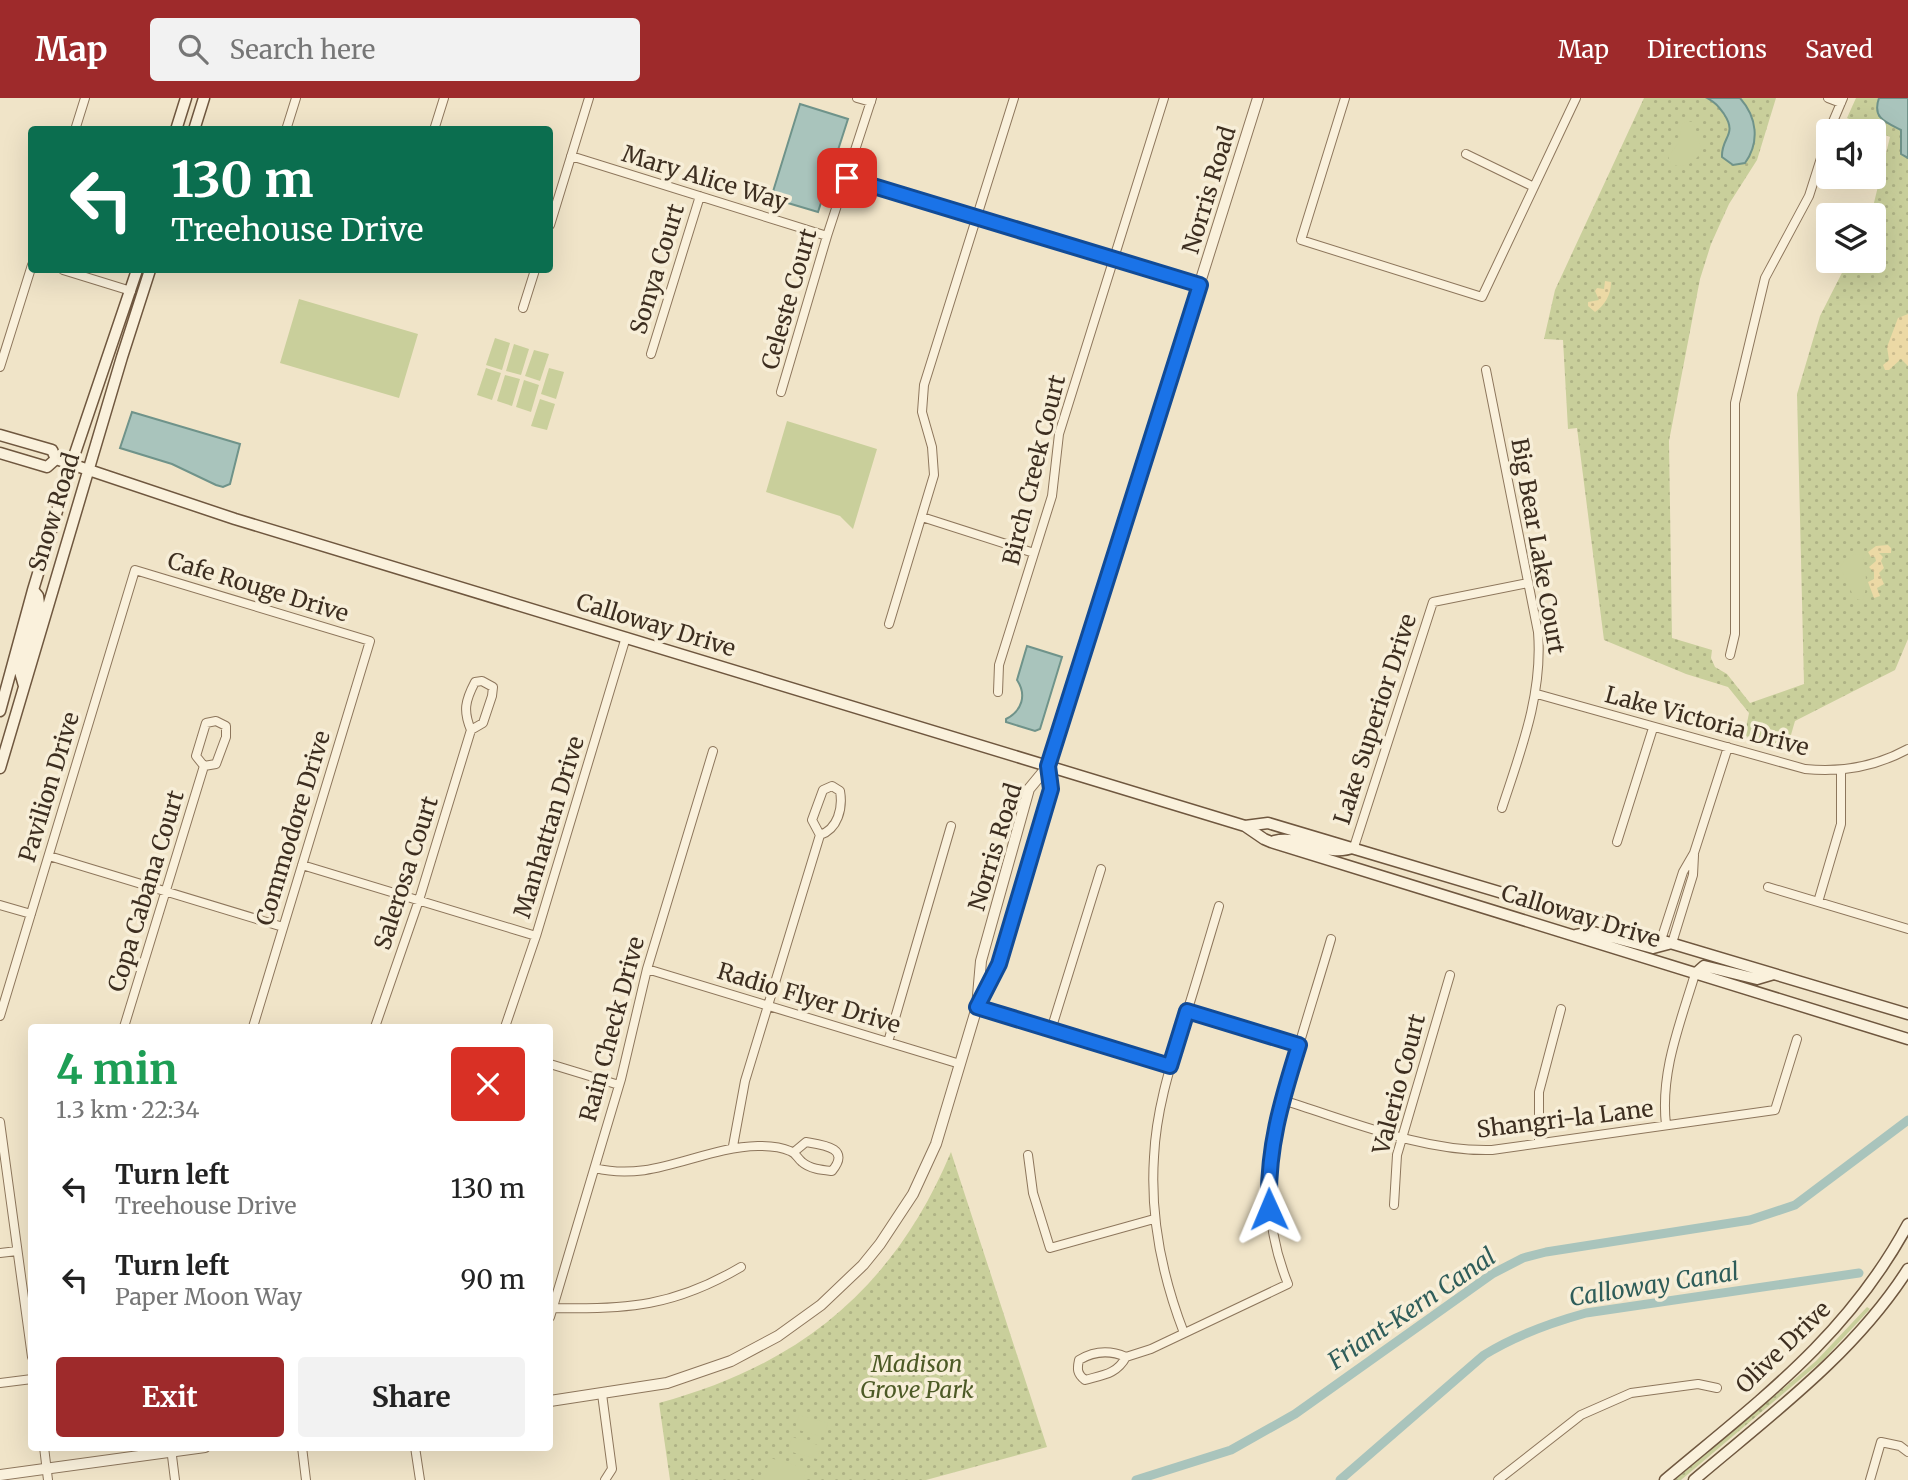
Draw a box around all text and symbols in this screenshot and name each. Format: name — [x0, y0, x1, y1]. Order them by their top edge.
search box — [150, 18, 640, 81]
text: Map — [35, 29, 108, 70]
icon: search — [174, 30, 212, 68]
text: Search here — [230, 33, 375, 66]
text: Map — [1558, 34, 1609, 65]
text: Directions — [1647, 34, 1767, 65]
text: Saved — [1805, 34, 1873, 65]
map controls — [1816, 119, 1886, 273]
button: sound — [1816, 119, 1886, 189]
street label: Norris Road — [1175, 122, 1242, 257]
street label: Mary Alice Way — [619, 139, 792, 217]
pin — [817, 148, 877, 208]
text: 130 m — [171, 149, 314, 210]
icon: left — [56, 154, 147, 245]
icon: arrive — [828, 159, 866, 197]
street label: Sonya Court — [623, 200, 690, 338]
button: layers — [1816, 203, 1886, 273]
text: Treehouse Drive — [171, 210, 423, 250]
street label: Celeste Court — [755, 225, 822, 373]
street label: Birch Creek Court — [996, 372, 1071, 568]
street label: Big Bear Lake Court — [1505, 436, 1572, 656]
street label: Snow Road — [22, 449, 85, 575]
street label: Cafe Rouge Drive — [164, 545, 352, 628]
street label: Calloway Drive — [573, 587, 739, 663]
street label: Lake Superior Drive — [1327, 610, 1422, 828]
street label: Lake Victoria Drive — [1602, 679, 1812, 762]
street label: Pavilion Drive — [12, 708, 85, 865]
street label: Commodore Drive — [249, 727, 336, 929]
street label: Manhattan Drive — [507, 732, 590, 921]
street label: Norris Road — [961, 779, 1028, 914]
street label: Copa Cabana Court — [101, 787, 190, 995]
street label: Salerosa Court — [367, 792, 444, 953]
street label: Calloway Drive — [1498, 878, 1664, 954]
street label: Rain Check Drive — [573, 933, 650, 1125]
street label: Radio Flyer Drive — [714, 956, 904, 1039]
street label: Valerio Court — [1366, 1011, 1431, 1158]
text: 4 min — [56, 1043, 178, 1095]
button: close — [451, 1047, 525, 1121]
street label: Shangri-la Lane — [1475, 1093, 1655, 1144]
text: 1.3 km · 22:34 — [56, 1095, 200, 1124]
text: Turn left — [115, 1158, 229, 1191]
icon: left — [56, 1170, 94, 1208]
text: 130 m — [451, 1172, 525, 1205]
position arrow — [1232, 1172, 1306, 1246]
text: Treehouse Drive — [115, 1191, 296, 1220]
water label: Friant-Kern Canal — [1321, 1241, 1502, 1377]
text: Turn left — [115, 1249, 229, 1282]
water label: Calloway Canal — [1567, 1256, 1741, 1313]
icon: left — [56, 1261, 94, 1299]
text: 90 m — [461, 1263, 525, 1296]
text: Paper Moon Way — [115, 1282, 302, 1311]
street label: Olive Drive — [1729, 1294, 1836, 1399]
park label: Madison Grove Park — [860, 1349, 974, 1404]
button: Exit — [56, 1357, 284, 1437]
button: Share — [298, 1357, 525, 1437]

